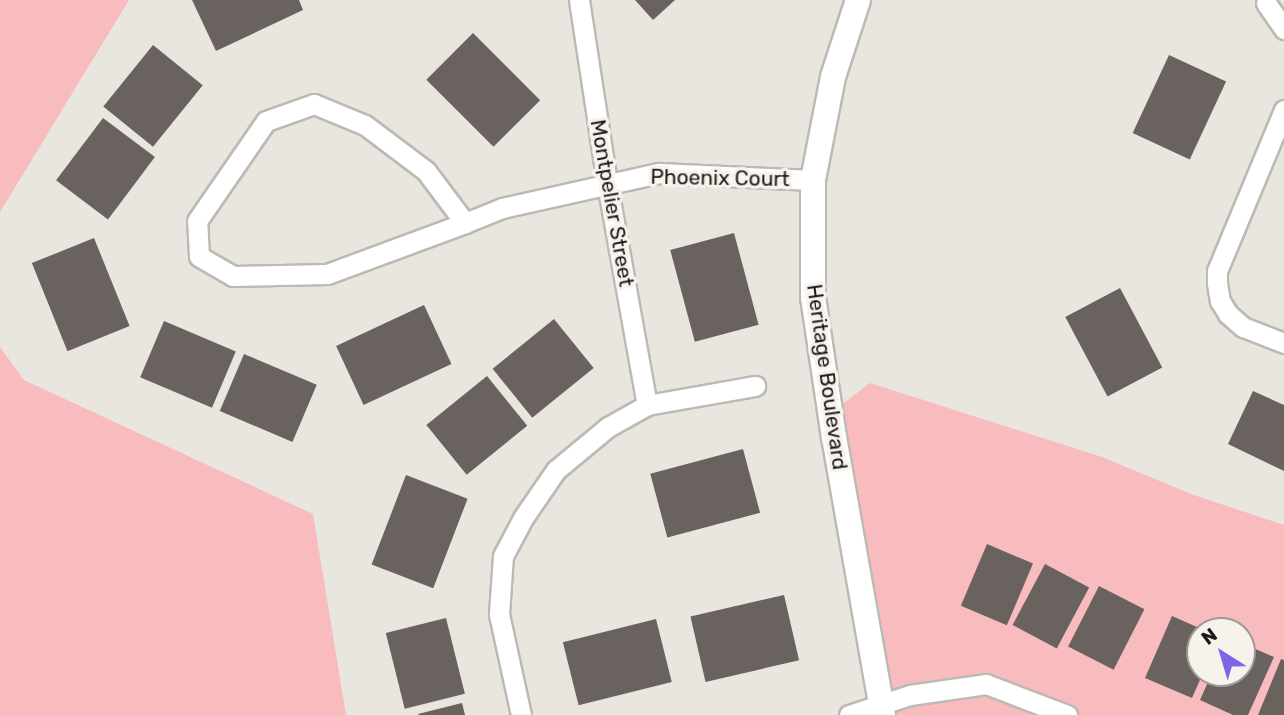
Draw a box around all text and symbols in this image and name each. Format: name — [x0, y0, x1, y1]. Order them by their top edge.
street label: Montpelier Street — [585, 117, 639, 289]
street label: Phoenix Court — [650, 164, 790, 192]
street label: Heritage Boulevard — [801, 282, 853, 472]
north arrow — [1186, 617, 1256, 687]
text: N — [1197, 623, 1222, 650]

